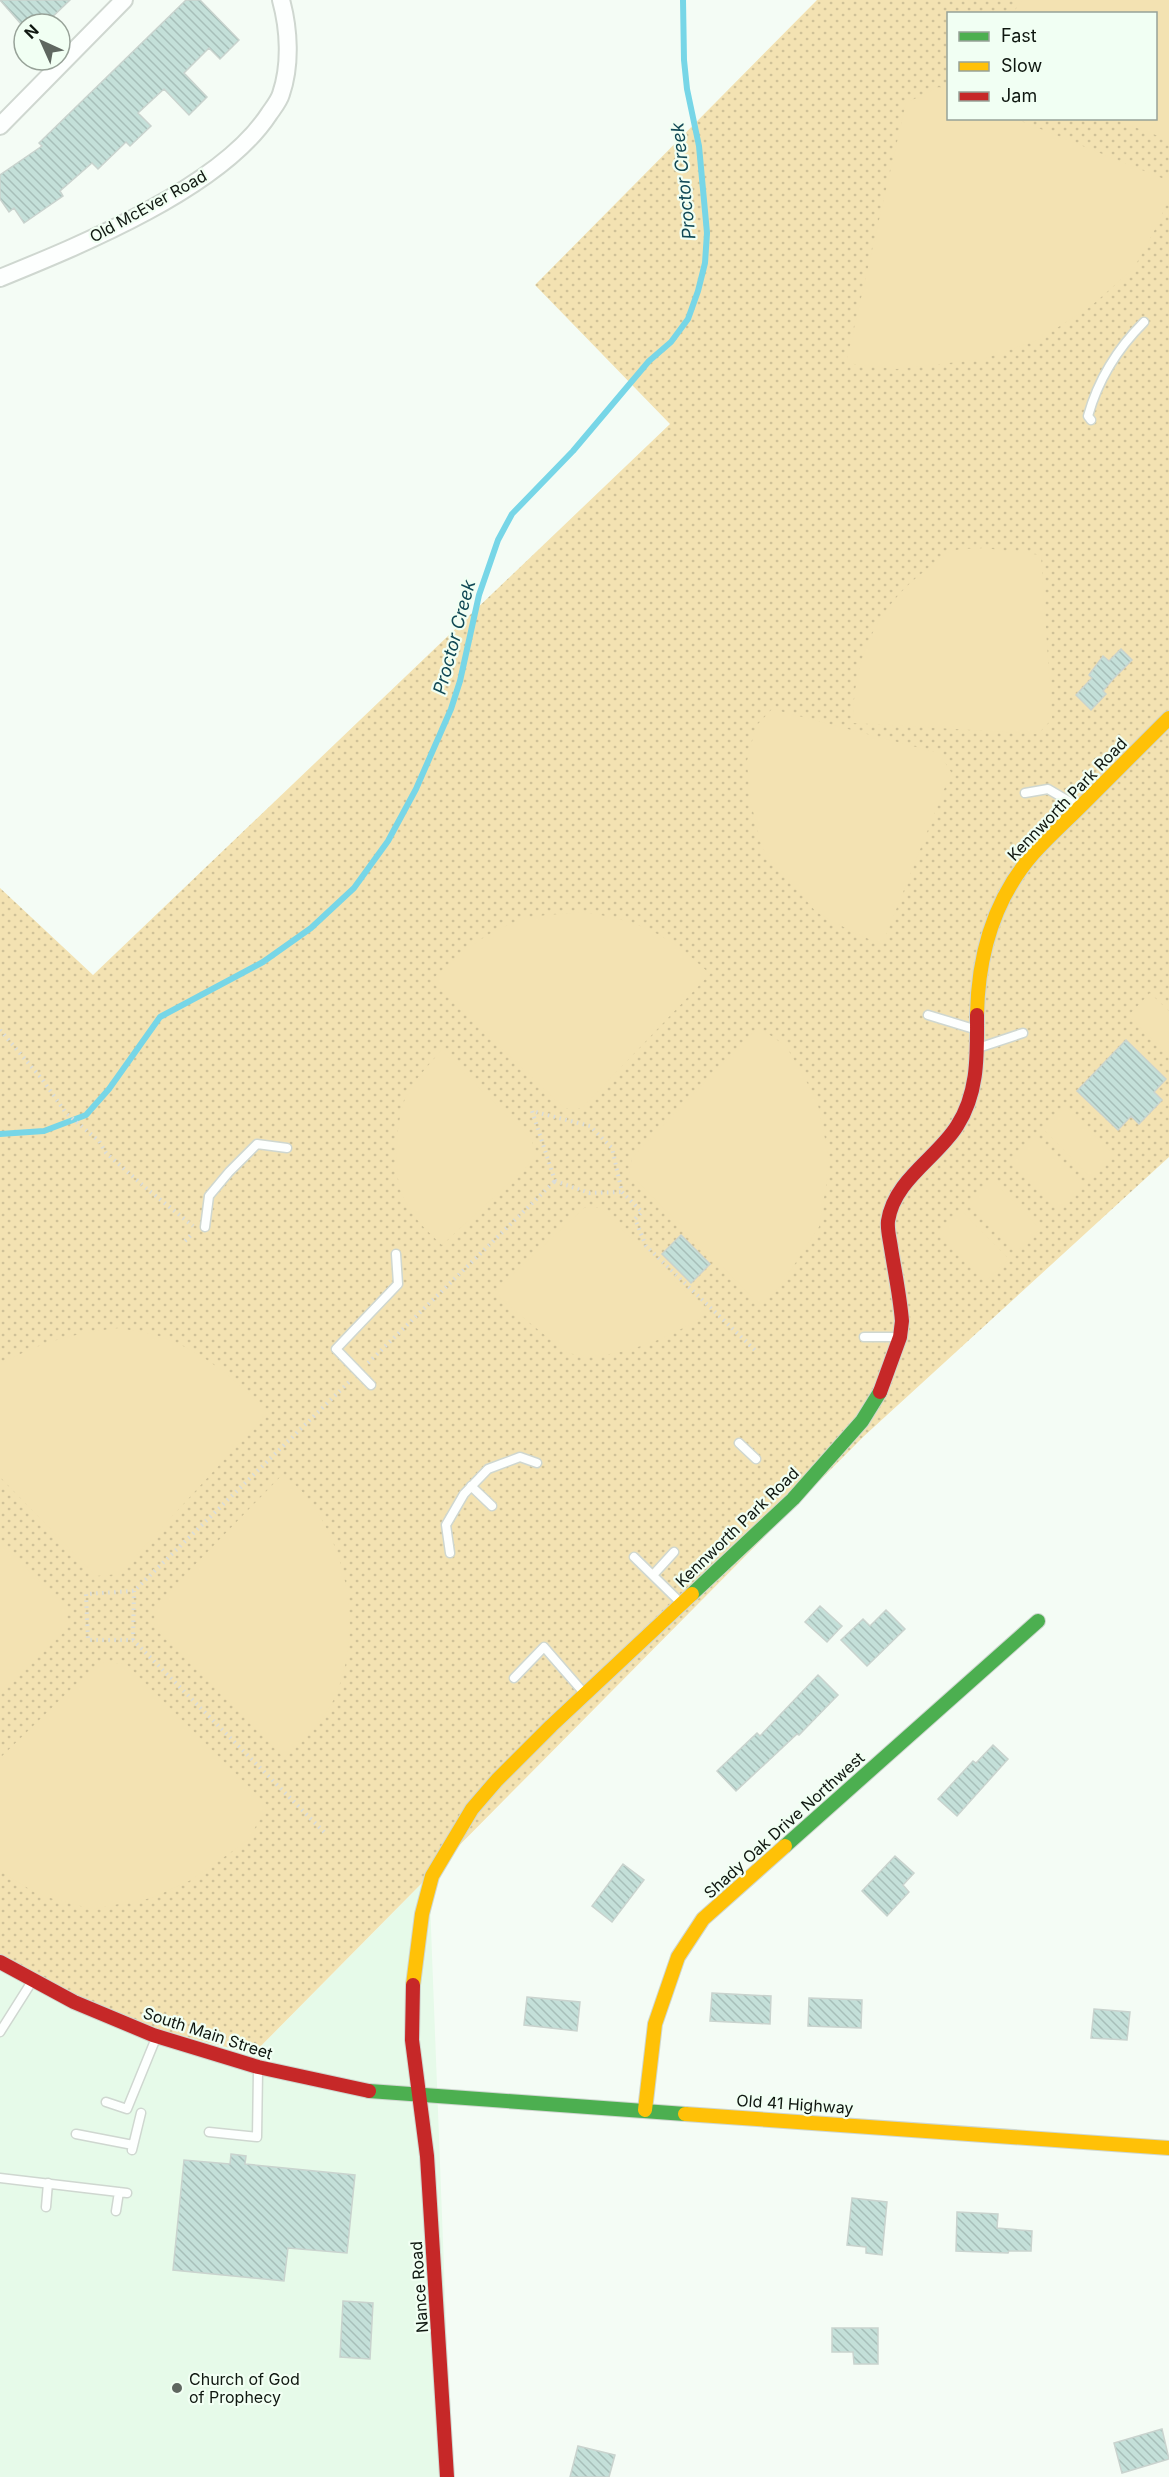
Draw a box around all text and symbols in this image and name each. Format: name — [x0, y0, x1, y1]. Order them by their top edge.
north arrow — [12, 12, 72, 72]
legend — [947, 12, 1157, 120]
text: N — [20, 20, 43, 43]
text: Fast — [1001, 25, 1037, 46]
text: Slow — [1001, 55, 1042, 76]
text: Jam — [1001, 85, 1037, 106]
water label: Proctor Creek — [666, 120, 700, 241]
street label: Old McEver Road — [86, 166, 210, 246]
water label: Proctor Creek — [429, 576, 480, 697]
street label: Kennworth Park Road — [1003, 733, 1131, 865]
street label: Kennworth Park Road — [671, 1463, 803, 1591]
street label: Shady Oak Drive Northwest — [700, 1748, 868, 1902]
street label: South Main Street — [141, 2003, 275, 2063]
street label: Old 41 Highway — [736, 2090, 854, 2118]
street label: Nance Road — [406, 2240, 432, 2334]
place label: Church of God of Prophecy — [189, 2369, 300, 2407]
marker: Church of God of Prophecy — [170, 2381, 184, 2395]

